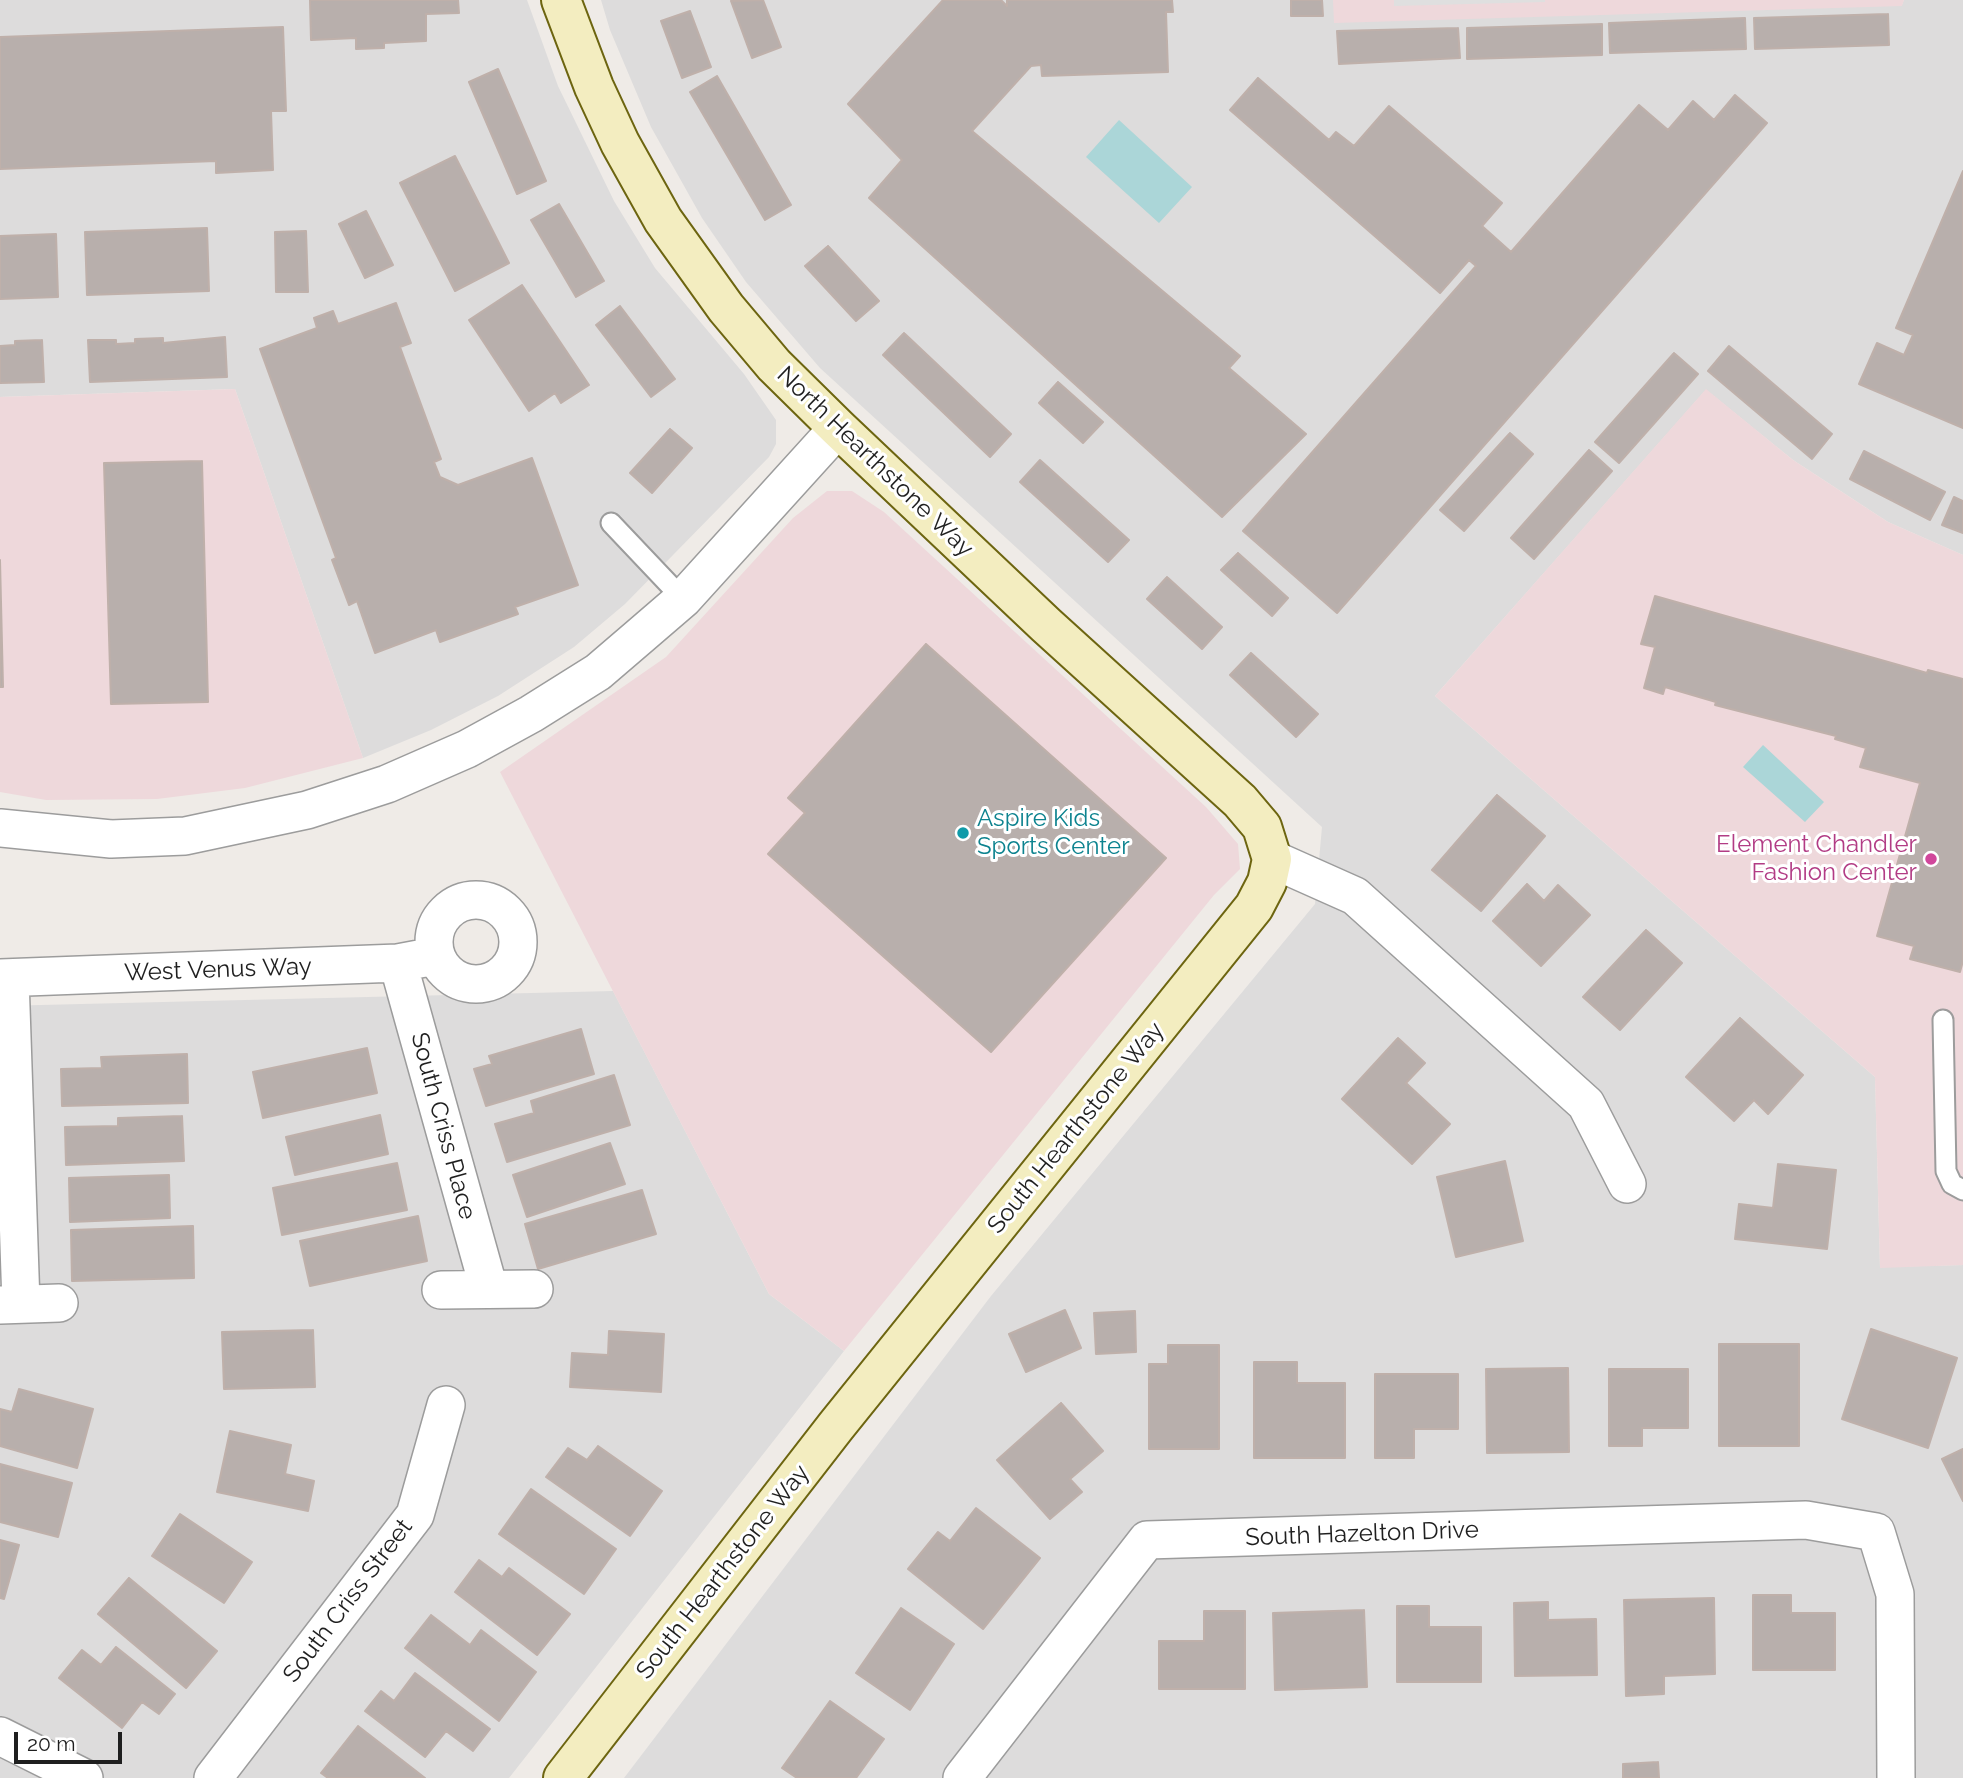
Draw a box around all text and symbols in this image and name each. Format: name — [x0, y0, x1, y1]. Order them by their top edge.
street label: North Hearthstone Way — [771, 361, 979, 563]
place label: Aspire Kids Sports Center — [977, 805, 1130, 861]
marker: Aspire Kids Sports Center — [955, 825, 971, 841]
place label: Element Chandler Fashion Center — [1716, 831, 1917, 887]
marker: Element Chandler Fashion Center — [1923, 851, 1939, 867]
street label: West Venus Way — [124, 952, 312, 988]
street label: South Hearthstone Way — [982, 1016, 1170, 1240]
street label: South Criss Place — [404, 1029, 482, 1223]
street label: South Hearthstone Way — [630, 1459, 816, 1685]
street label: South Criss Street — [277, 1514, 419, 1688]
street label: South Hazelton Drive — [1245, 1516, 1479, 1552]
scale bar — [18, 1718, 126, 1762]
text: 20 m — [27, 1731, 75, 1756]

